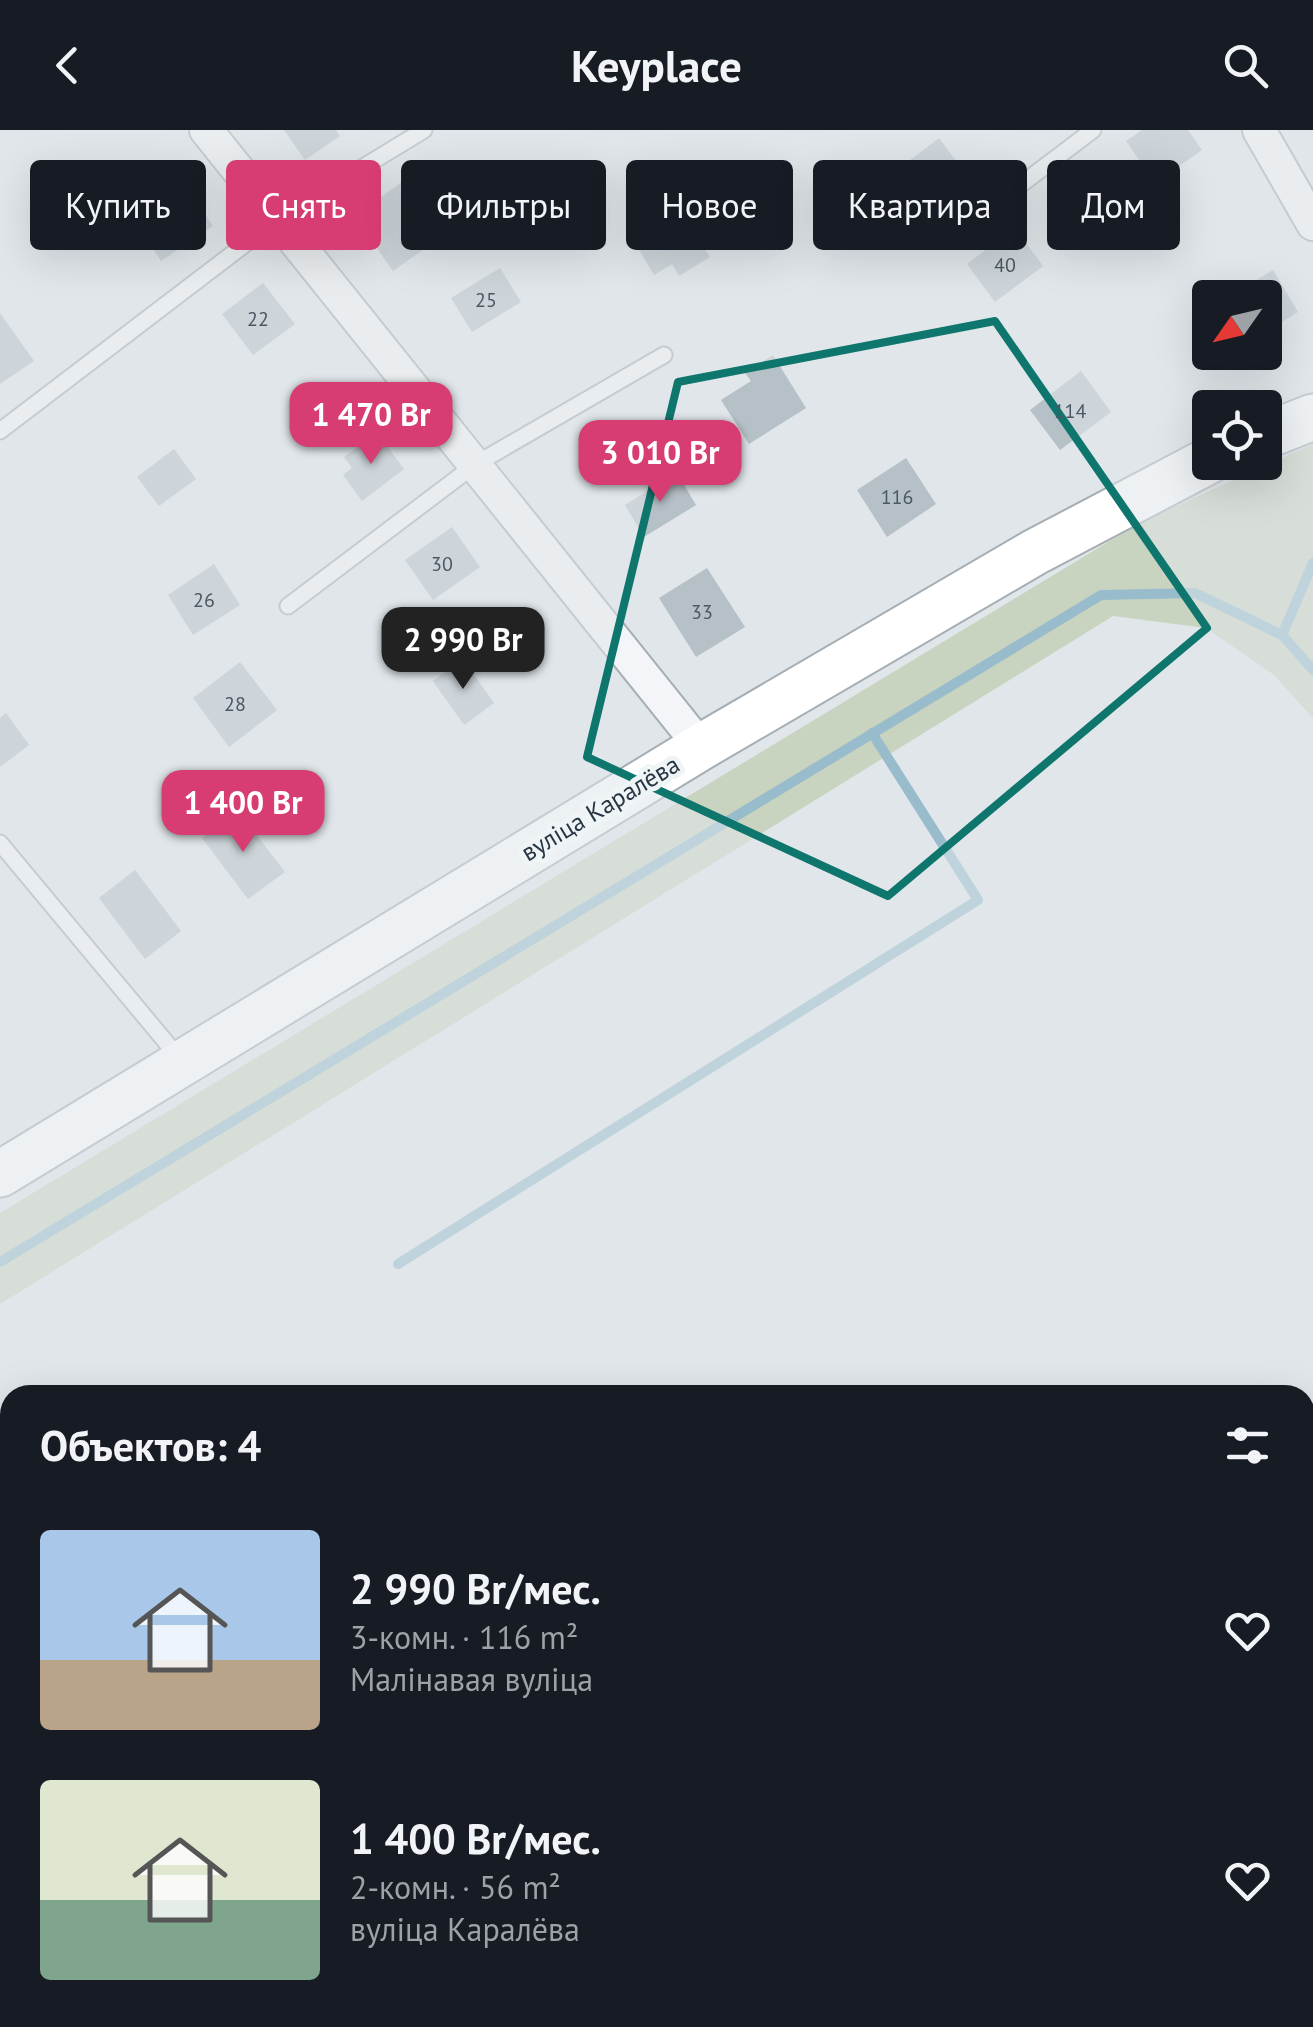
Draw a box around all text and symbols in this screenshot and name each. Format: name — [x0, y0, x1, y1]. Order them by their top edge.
text: Keyplace — [571, 36, 742, 94]
icon: back — [40, 38, 95, 93]
icon: search — [1218, 38, 1273, 93]
chip: Купить — [30, 160, 206, 250]
chip: Снять — [226, 160, 381, 250]
chip: Фильтры — [401, 160, 606, 250]
chip: Новое — [626, 160, 793, 250]
chip: Квартира — [813, 160, 1027, 250]
chip: Дом — [1047, 160, 1180, 250]
house number: 40 — [994, 252, 1016, 278]
north arrow — [1192, 280, 1282, 370]
map controls — [1192, 280, 1282, 480]
house number: 25 — [475, 287, 497, 313]
house number: 22 — [247, 306, 269, 332]
pin: 1 470 Br — [268, 382, 474, 467]
button: locate — [1192, 390, 1282, 480]
text: 1 470 Br — [312, 393, 430, 435]
house number: 114 — [1054, 398, 1086, 424]
pin: 3 010 Br — [557, 420, 763, 505]
text: 3 010 Br — [601, 431, 719, 473]
house number: 116 — [881, 484, 913, 510]
house number: 30 — [431, 551, 453, 577]
house number: 26 — [193, 587, 215, 613]
house number: 33 — [691, 599, 713, 625]
pin: 2 990 Br — [360, 607, 566, 692]
text: 2 990 Br — [404, 618, 522, 660]
house number: 28 — [224, 691, 246, 717]
street label: вуліца Каралёва — [515, 748, 685, 868]
pin: 1 400 Br — [140, 770, 346, 855]
text: 1 400 Br — [184, 781, 302, 823]
text: Объектов: 4 — [40, 1418, 261, 1473]
icon: filters — [1220, 1418, 1275, 1473]
text: 2 990 Br/мес. — [350, 1561, 601, 1616]
icon: home — [120, 1570, 240, 1690]
icon: heart — [1220, 1603, 1275, 1658]
text: 3-комн. · 116 m² — [350, 1616, 578, 1658]
text: Малінавая вуліца — [350, 1658, 593, 1700]
text: 1 400 Br/мес. — [350, 1811, 601, 1866]
icon: home — [120, 1820, 240, 1940]
icon: heart — [1220, 1853, 1275, 1908]
text: 2-комн. · 56 m² — [350, 1866, 561, 1908]
text: вуліца Каралёва — [350, 1908, 580, 1950]

